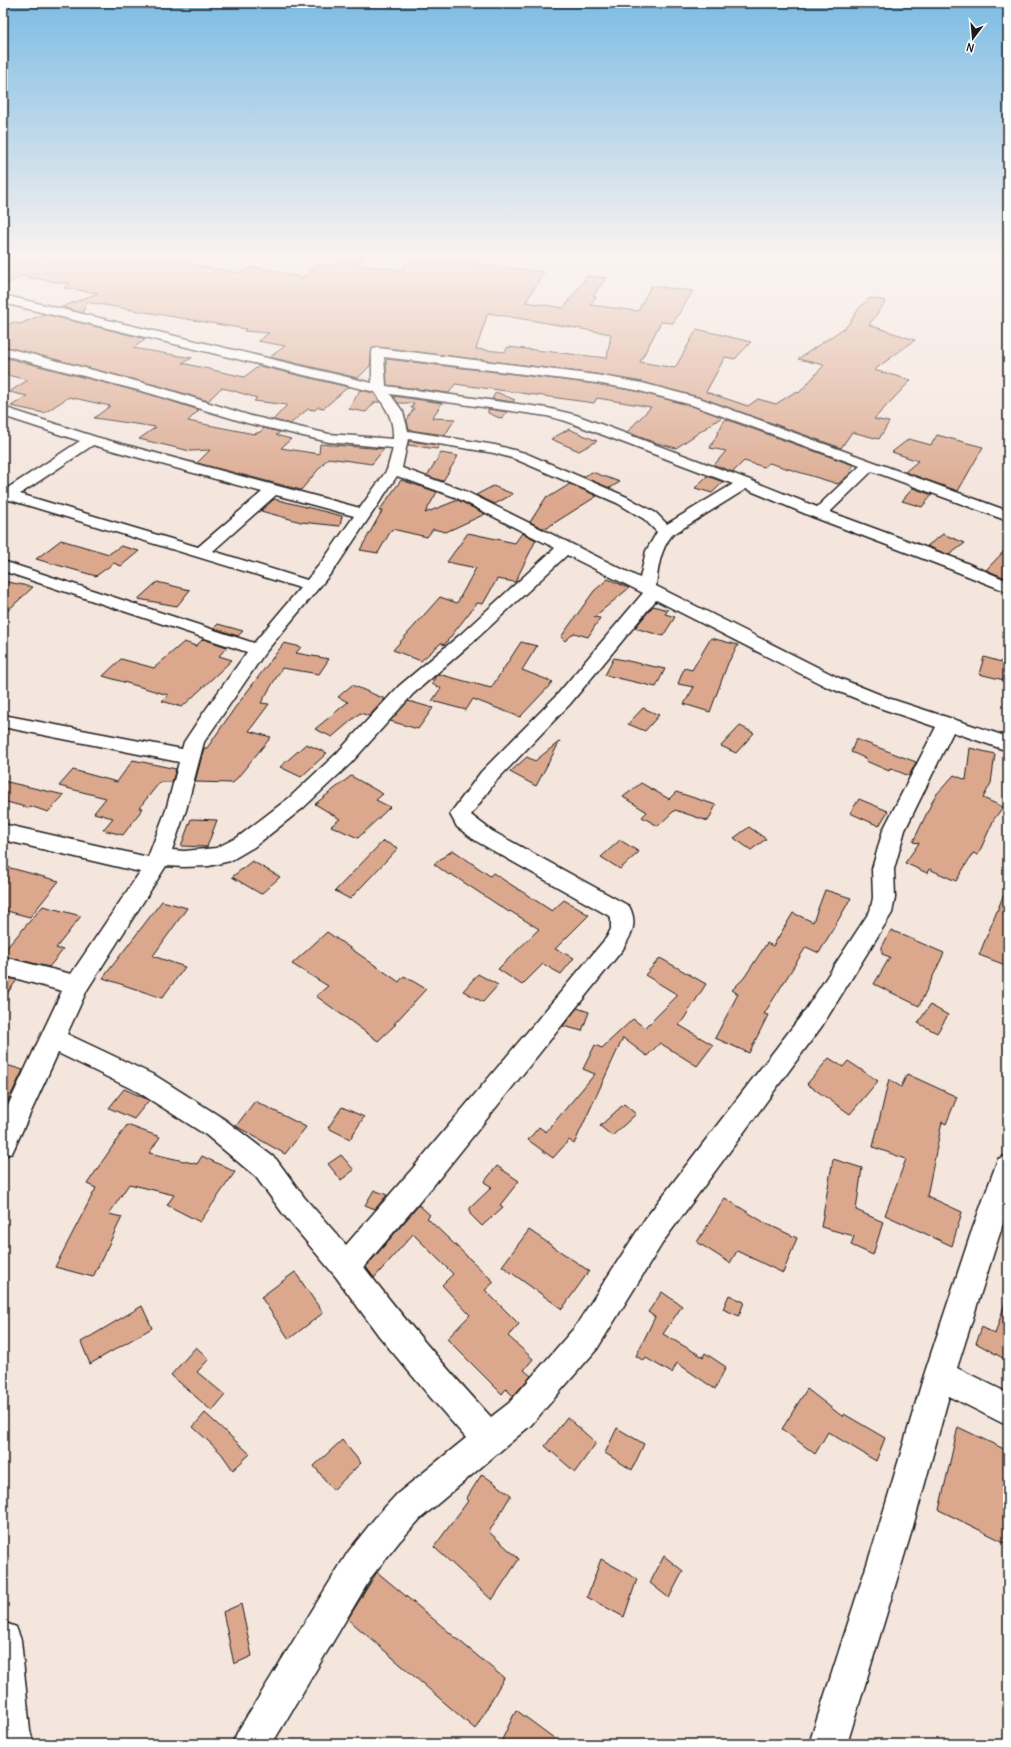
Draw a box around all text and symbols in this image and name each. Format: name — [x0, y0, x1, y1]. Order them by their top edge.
north arrow — [953, 18, 993, 58]
text: N — [965, 40, 976, 55]

